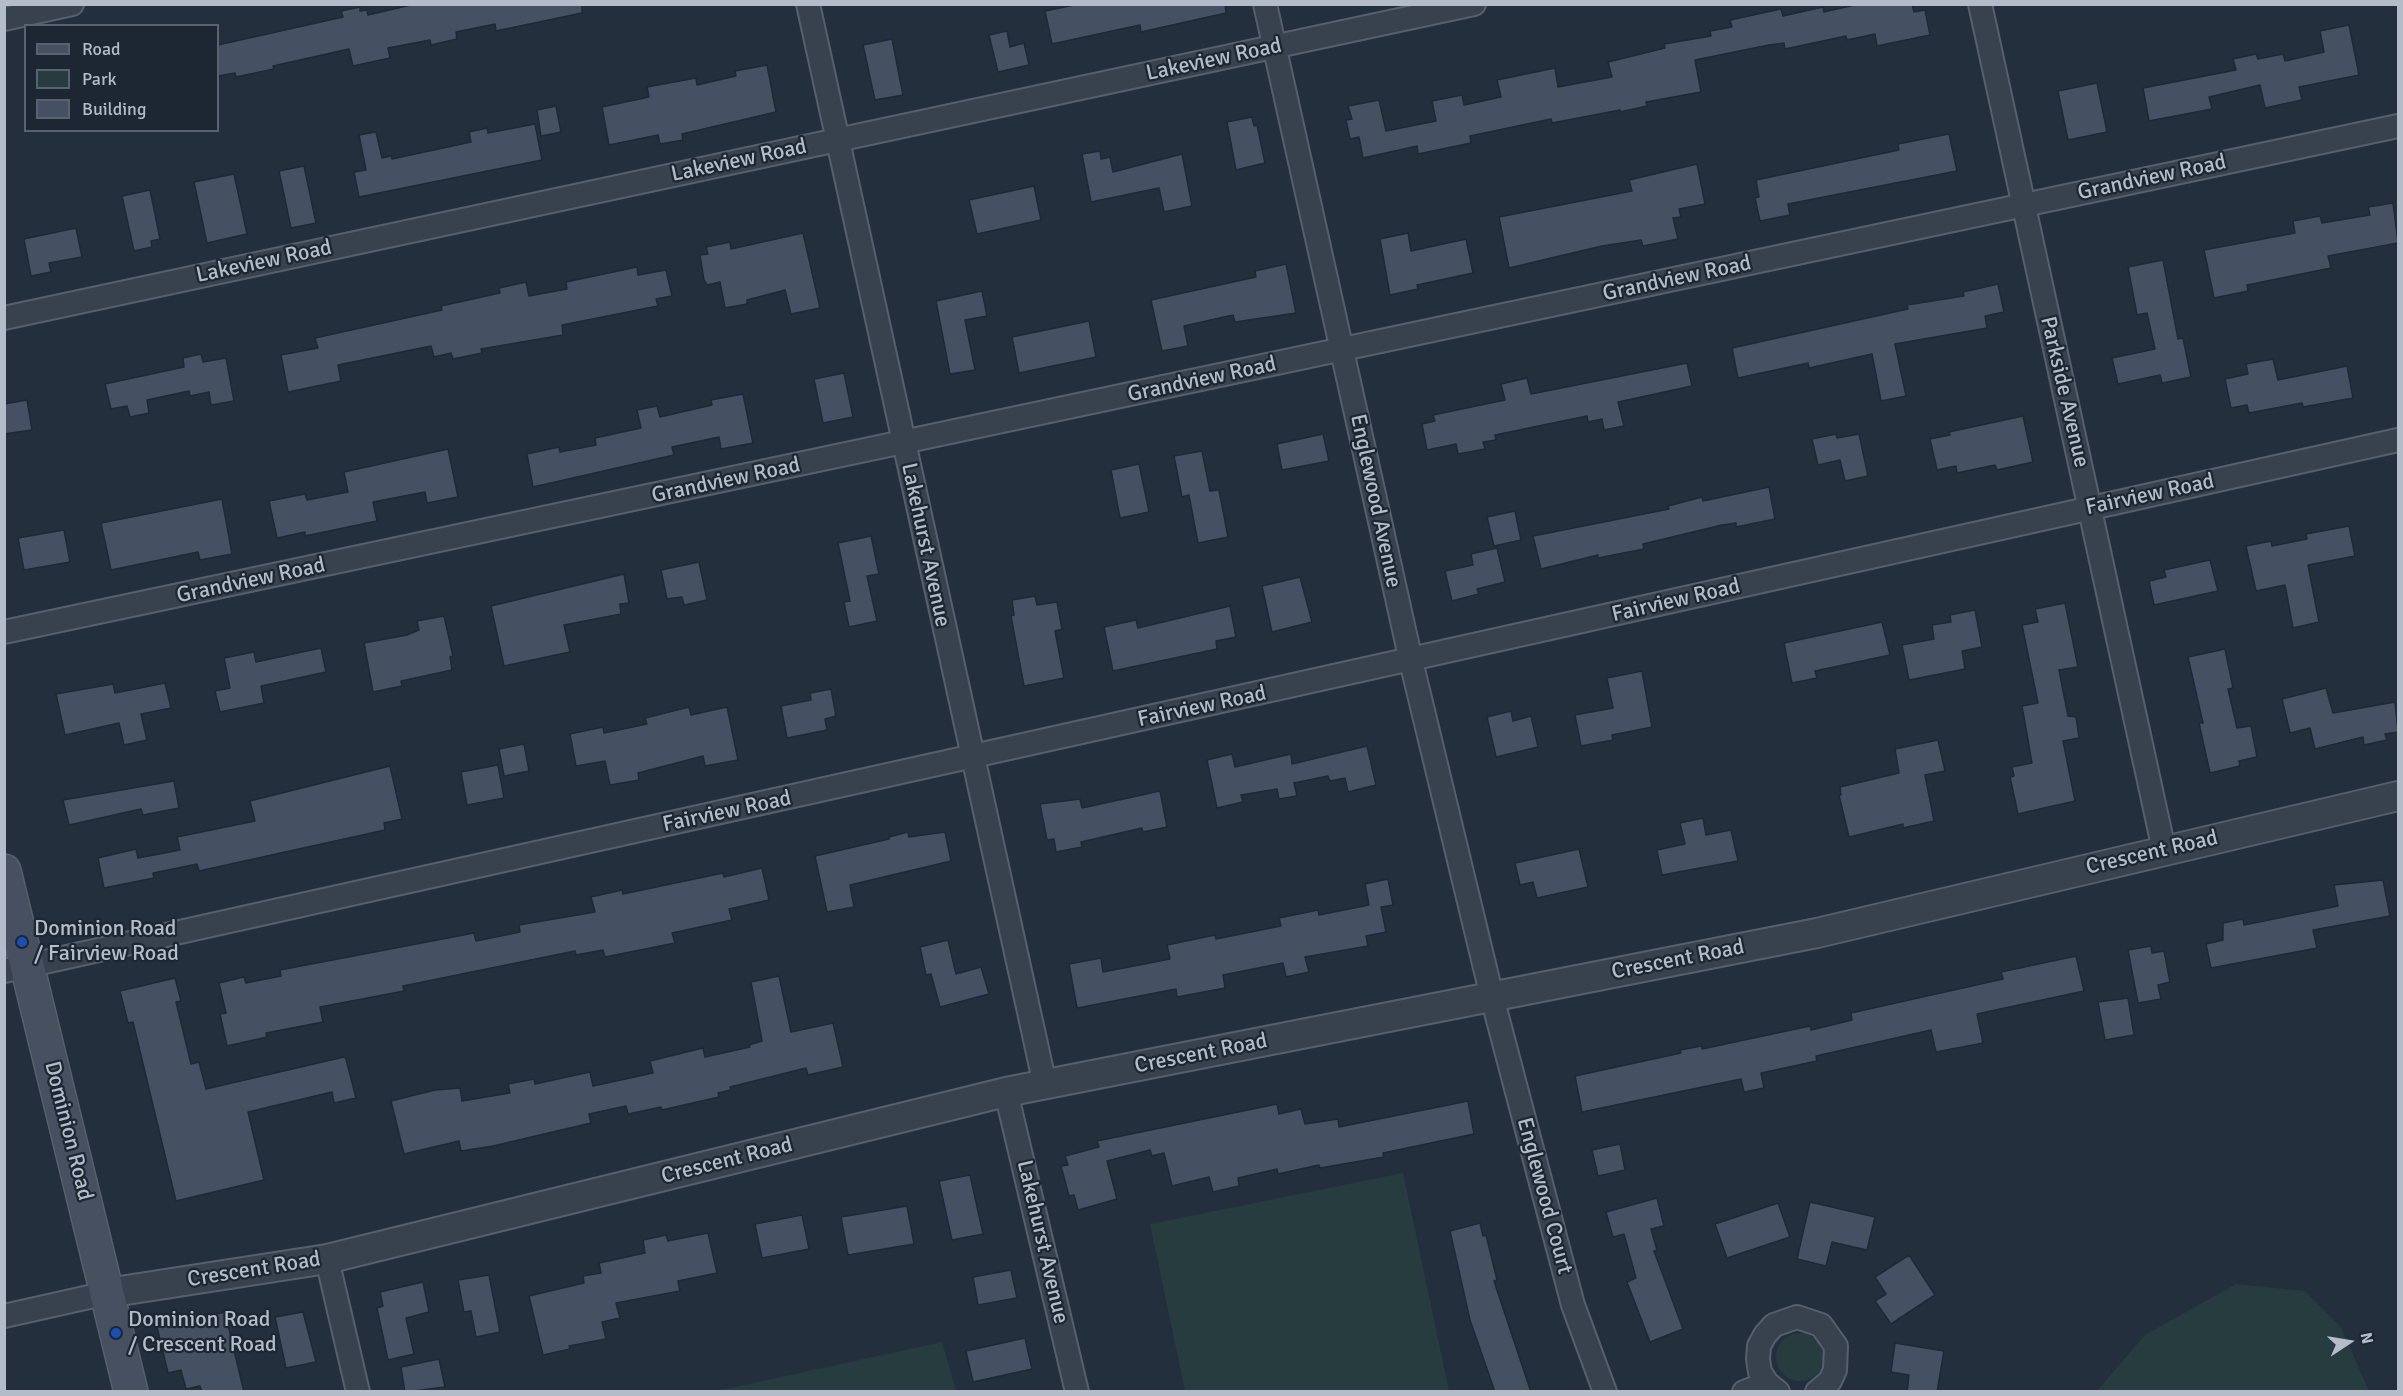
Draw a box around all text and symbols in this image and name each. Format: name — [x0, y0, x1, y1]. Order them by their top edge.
legend — [24, 24, 219, 132]
street label: Lakeview Road — [1144, 33, 1284, 87]
text: Road — [82, 38, 121, 60]
text: Park — [82, 68, 117, 90]
text: Building — [82, 98, 146, 120]
street label: Lakeview Road — [669, 134, 809, 188]
street label: Grandview Road — [2075, 149, 2229, 207]
street label: Lakeview Road — [194, 235, 334, 289]
street label: Grandview Road — [1600, 250, 1754, 308]
street label: Parkside Avenue — [2034, 314, 2094, 470]
street label: Grandview Road — [1125, 351, 1279, 409]
street label: Englewood Avenue — [1344, 412, 1406, 590]
street label: Grandview Road — [649, 452, 803, 510]
street label: Lakehurst Avenue — [895, 461, 955, 629]
street label: Fairview Road — [2083, 468, 2217, 522]
street label: Grandview Road — [174, 552, 328, 610]
street label: Fairview Road — [1609, 573, 1743, 629]
street label: Fairview Road — [1135, 680, 1269, 734]
street label: Fairview Road — [660, 785, 794, 839]
street label: Crescent Road — [2083, 825, 2221, 881]
place label: Dominion Road / Fairview Road — [34, 916, 179, 968]
street label: Crescent Road — [1609, 934, 1747, 986]
marker: Dominion Road / Fairview Road — [15, 935, 29, 949]
street label: Crescent Road — [1132, 1028, 1270, 1080]
street label: Dominion Road — [38, 1059, 98, 1203]
street label: Englewood Court — [1510, 1115, 1578, 1277]
street label: Crescent Road — [659, 1132, 795, 1190]
street label: Lakehurst Avenue — [1010, 1158, 1074, 1326]
street label: Crescent Road — [186, 1246, 322, 1294]
place label: Dominion Road / Crescent Road — [128, 1307, 277, 1358]
north arrow — [2319, 1312, 2379, 1372]
marker: Dominion Road / Crescent Road — [109, 1326, 123, 1340]
text: N — [2356, 1331, 2378, 1346]

